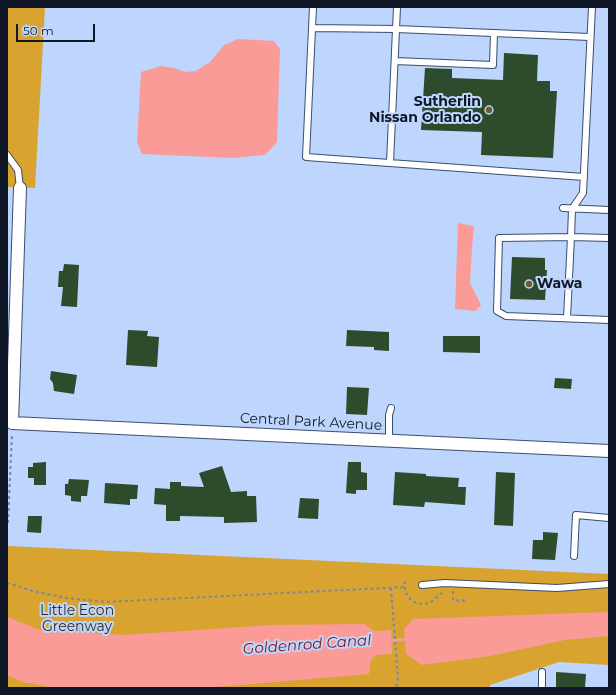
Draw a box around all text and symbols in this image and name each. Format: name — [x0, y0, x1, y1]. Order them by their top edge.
scale bar — [18, 16, 97, 42]
text: 50 m — [23, 23, 54, 38]
place label: Sutherlin Nissan Orlando — [369, 94, 481, 126]
marker: Sutherlin Nissan Orlando — [484, 105, 494, 115]
place label: Wawa — [537, 276, 582, 292]
marker: Wawa — [524, 279, 534, 289]
street label: Central Park Avenue — [239, 410, 383, 434]
park label: Little Econ Greenway — [40, 603, 114, 636]
water label: Goldenrod Canal — [242, 632, 372, 658]

